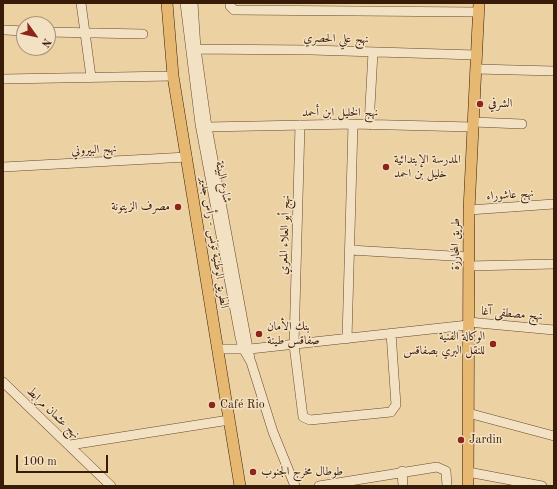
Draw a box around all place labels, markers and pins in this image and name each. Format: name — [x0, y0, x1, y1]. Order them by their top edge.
place label: الشرفي — [488, 97, 512, 111]
marker: الشرفي — [475, 99, 485, 109]
place label: المدرسة الإبتدائية خليل بن احمد — [394, 153, 461, 181]
marker: المدرسة الإبتدائية خليل بن احمد — [381, 162, 391, 172]
place label: مصرف الزيتونة — [111, 200, 170, 214]
marker: مصرف الزيتونة — [173, 202, 183, 212]
place label: بنك الأمان صفاقس طينة — [267, 320, 320, 348]
marker: بنك الأمان صفاقس طينة — [254, 329, 264, 339]
place label: الوكالة الفنية للنقل البري بصفاقس — [403, 330, 485, 358]
marker: الوكالة الفنية للنقل البري بصفاقس — [488, 339, 498, 349]
place label: Café Rio — [220, 398, 265, 412]
marker: Café Rio — [207, 400, 217, 410]
place label: Jardin — [469, 433, 502, 447]
marker: Jardin — [456, 435, 466, 445]
place label: طوطال مخرج الجنوب — [261, 465, 343, 479]
marker: طوطال مخرج الجنوب — [248, 467, 258, 477]

